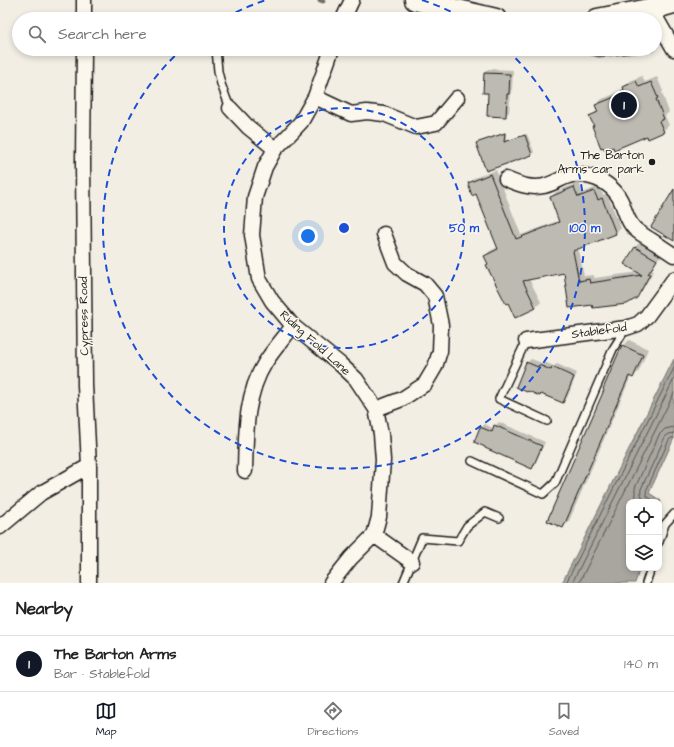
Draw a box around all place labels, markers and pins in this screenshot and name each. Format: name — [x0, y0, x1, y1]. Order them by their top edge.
pin: 1 — [611, 90, 637, 120]
place label: The Barton Arms car park — [558, 147, 645, 178]
marker: The Barton Arms car park — [647, 157, 657, 167]
centre of rings — [337, 221, 351, 235]

